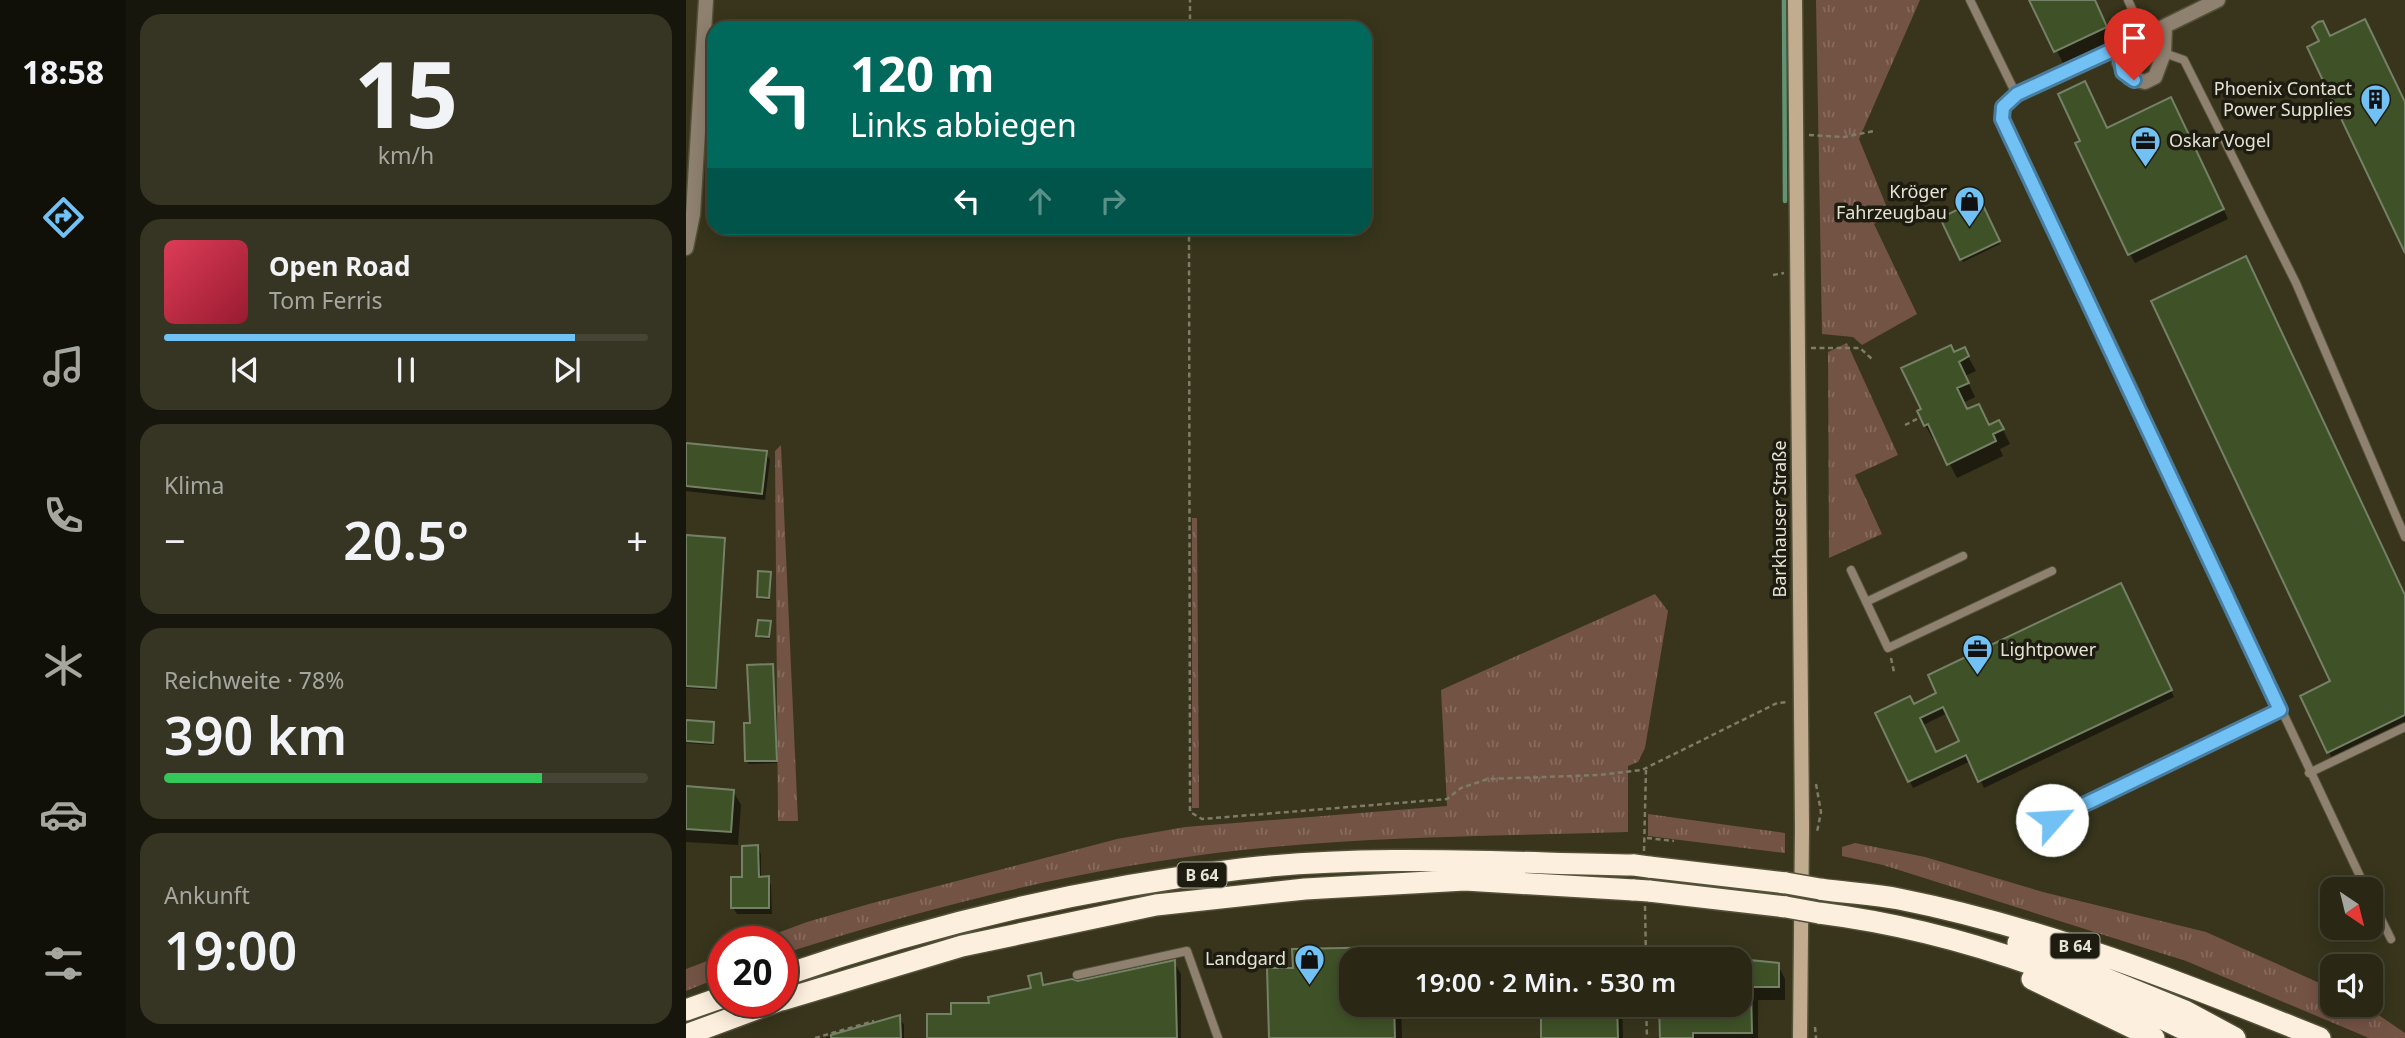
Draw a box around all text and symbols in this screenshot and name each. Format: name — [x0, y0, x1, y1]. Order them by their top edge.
pin — [2104, 8, 2164, 80]
icon: arrive — [2115, 19, 2153, 57]
text: 15 — [354, 31, 458, 155]
text: 120 m — [850, 40, 995, 106]
icon: left — [735, 49, 826, 140]
text: 18:58 — [22, 50, 104, 93]
place label: Phoenix Contact Power Supplies — [2214, 76, 2352, 121]
building icon: Phoenix Contact Power Supplies — [2358, 82, 2392, 126]
text: Links abbiegen — [850, 103, 1077, 146]
office icon: Oskar Vogel — [2129, 124, 2163, 168]
place label: Oskar Vogel — [2169, 128, 2271, 152]
text: km/h — [378, 139, 434, 171]
place label: Kröger Fahrzeugbau — [1836, 179, 1948, 224]
icon: left — [948, 182, 986, 220]
icon: ahead — [1021, 182, 1059, 220]
icon: right — [1094, 182, 1132, 220]
shop icon: Kröger Fahrzeugbau — [1953, 185, 1987, 229]
icon: directions — [39, 193, 88, 242]
text: Open Road — [269, 248, 411, 284]
text: Tom Ferris — [269, 284, 382, 316]
icon: music — [39, 342, 88, 391]
icon: previous — [226, 351, 264, 389]
icon: pause — [387, 351, 425, 389]
icon: next — [548, 351, 586, 389]
street label: Barkhauser Straße — [1767, 440, 1791, 598]
text: Klima — [164, 469, 225, 501]
icon: phone — [39, 491, 88, 540]
text: 20.5° — [343, 504, 469, 575]
text: − — [164, 514, 186, 566]
text: + — [626, 514, 648, 566]
office icon: Lightpower — [1960, 633, 1994, 677]
place label: Lightpower — [2000, 637, 2097, 661]
icon: climate — [39, 641, 88, 690]
text: Reichweite · 78% — [164, 664, 344, 696]
text: 390 km — [164, 699, 347, 770]
position arrow — [2015, 783, 2089, 857]
icon: car — [39, 790, 88, 839]
road number: B 64 — [1177, 862, 1226, 888]
north arrow — [2320, 877, 2384, 940]
map controls — [2320, 877, 2383, 1017]
text: Ankunft — [164, 879, 250, 911]
text: 19:00 — [164, 914, 297, 985]
speed limit sign: 20 — [707, 926, 798, 1017]
road number: B 64 — [2050, 934, 2100, 958]
icon: filters — [39, 939, 88, 988]
shop icon: Landgard — [1292, 942, 1326, 986]
place label: Landgard — [1205, 946, 1286, 970]
button: sound — [2320, 954, 2383, 1017]
text: 19:00 · 2 Min. · 530 m — [1415, 964, 1676, 1000]

